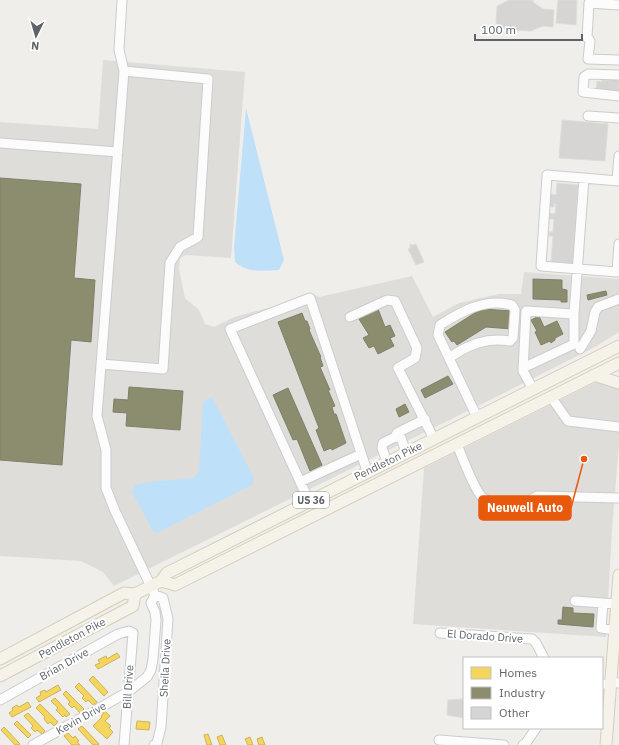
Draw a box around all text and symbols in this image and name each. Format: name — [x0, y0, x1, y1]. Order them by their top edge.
north arrow — [16, 16, 56, 56]
scale bar — [475, 16, 582, 42]
text: 100 m — [481, 22, 516, 37]
text: N — [31, 39, 40, 53]
street label: Pendleton Pike — [352, 438, 424, 484]
road number: US 36 — [293, 492, 329, 508]
callout: Neuwell Auto — [479, 496, 571, 520]
text: Neuwell Auto — [487, 500, 563, 515]
street label: Pendleton Pike — [36, 614, 108, 662]
street label: El Dorado Drive — [447, 626, 523, 646]
street label: Sheila Drive — [156, 638, 174, 698]
street label: Brian Drive — [37, 645, 91, 683]
legend — [463, 657, 603, 729]
street label: Bill Drive — [119, 665, 137, 709]
text: Homes — [499, 665, 537, 680]
text: Industry — [499, 685, 545, 700]
street label: Kevin Drive — [53, 698, 109, 738]
text: Other — [499, 705, 530, 720]

